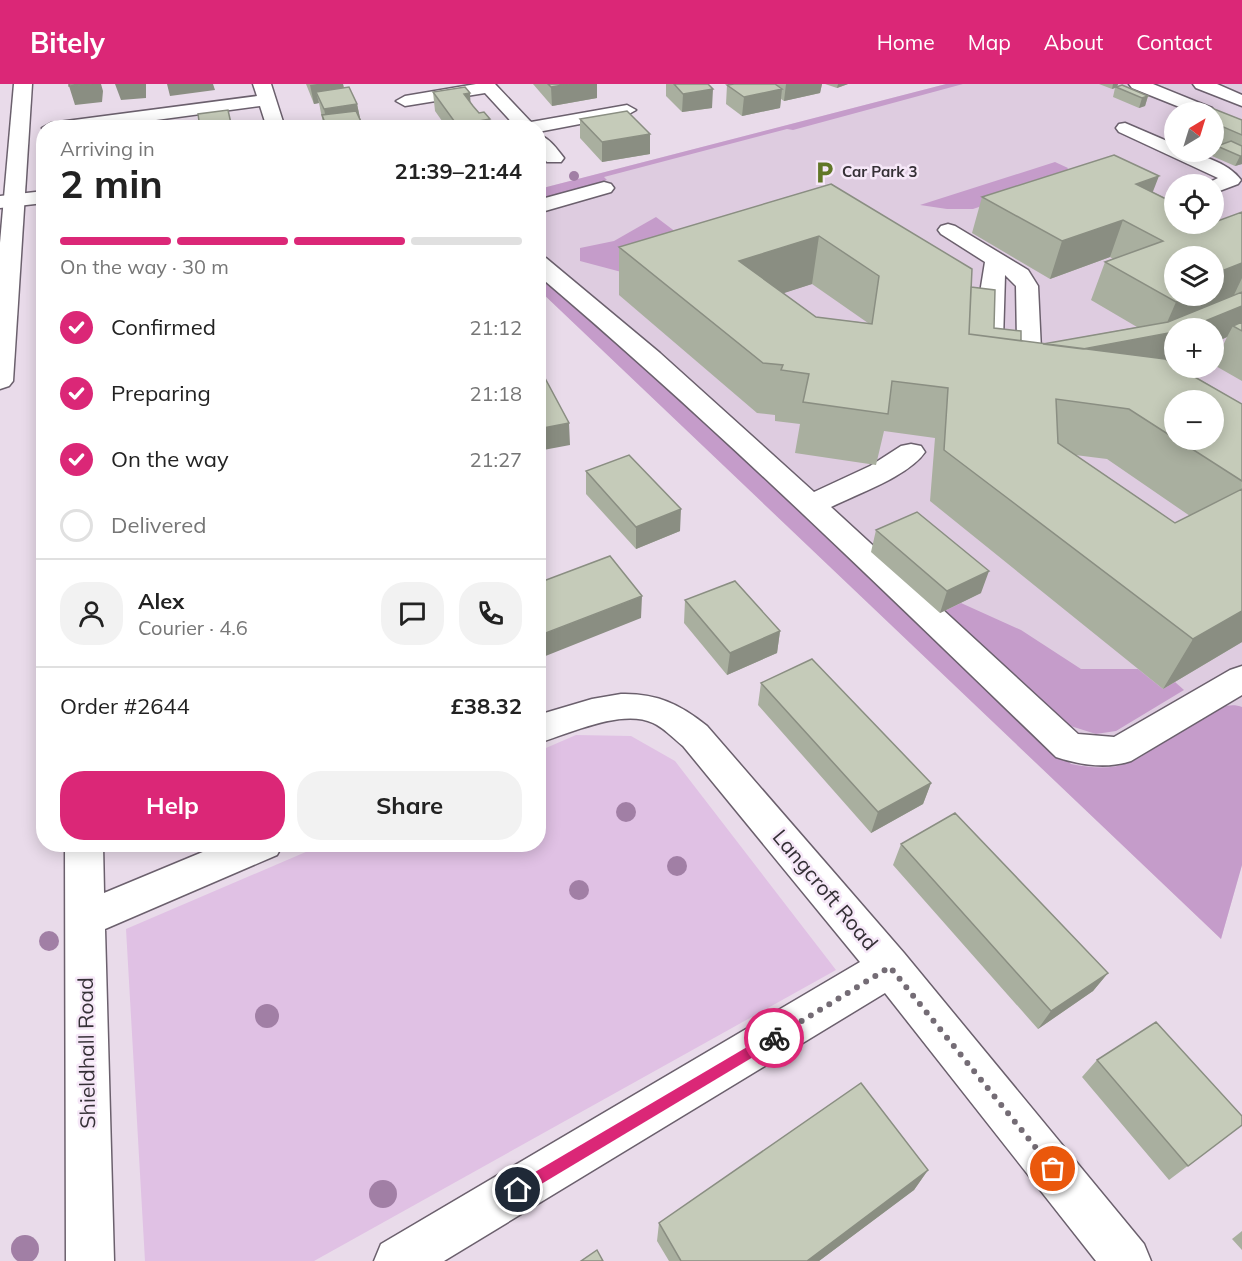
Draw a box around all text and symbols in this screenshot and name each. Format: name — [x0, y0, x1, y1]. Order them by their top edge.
text: Bitely — [30, 25, 105, 60]
text: Home — [877, 29, 935, 55]
text: Map — [968, 29, 1011, 55]
text: About — [1044, 29, 1103, 55]
text: Contact — [1136, 29, 1212, 55]
north arrow — [1164, 102, 1224, 162]
map controls — [1164, 102, 1224, 450]
text: Arriving in — [60, 136, 155, 161]
text: 21:39–21:44 — [394, 157, 522, 185]
text: 2 min — [60, 159, 163, 208]
parking icon: Car Park 3 — [811, 159, 837, 185]
place label: Car Park 3 — [842, 162, 918, 181]
button: locate — [1164, 174, 1224, 234]
button: layers — [1164, 246, 1224, 306]
text: On the way · 30 m — [60, 254, 229, 279]
icon: check — [60, 311, 93, 344]
text: Confirmed — [111, 313, 216, 341]
text: 21:12 — [469, 315, 522, 340]
button: + — [1164, 318, 1224, 378]
icon: check — [60, 377, 93, 410]
text: Preparing — [111, 379, 211, 407]
text: 21:18 — [469, 381, 522, 406]
button: − — [1164, 390, 1224, 450]
icon: check — [60, 443, 93, 476]
text: On the way — [111, 445, 229, 473]
text: 21:27 — [469, 447, 522, 472]
text: Delivered — [111, 511, 206, 539]
button: person — [60, 582, 123, 645]
button: chat — [381, 582, 444, 645]
button: phone — [459, 582, 522, 645]
text: Alex — [138, 587, 184, 615]
text: Courier · 4.6 — [138, 615, 248, 640]
text: Order #2644 — [60, 692, 190, 720]
text: £38.32 — [451, 692, 522, 720]
button: Help — [60, 771, 285, 840]
button: Share — [297, 771, 522, 840]
street label: Langcroft Road — [768, 824, 884, 955]
street label: Shieldhall Road — [72, 977, 100, 1129]
courier — [744, 1008, 804, 1068]
icon: bike — [758, 1022, 791, 1055]
pin — [1027, 1143, 1078, 1194]
icon: bag — [1036, 1152, 1069, 1185]
pin — [492, 1164, 543, 1215]
icon: home — [501, 1173, 534, 1206]

